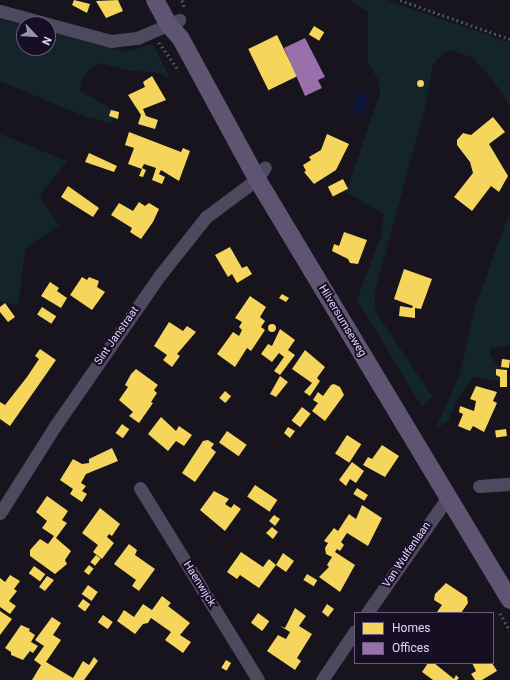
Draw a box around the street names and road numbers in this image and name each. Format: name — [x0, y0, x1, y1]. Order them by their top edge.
street label: Hilversumseweg — [315, 283, 369, 359]
street label: Sint Janstraat — [92, 304, 142, 368]
street label: Van Wulfenlaan — [380, 520, 434, 590]
street label: Haenwijck — [180, 559, 218, 609]

